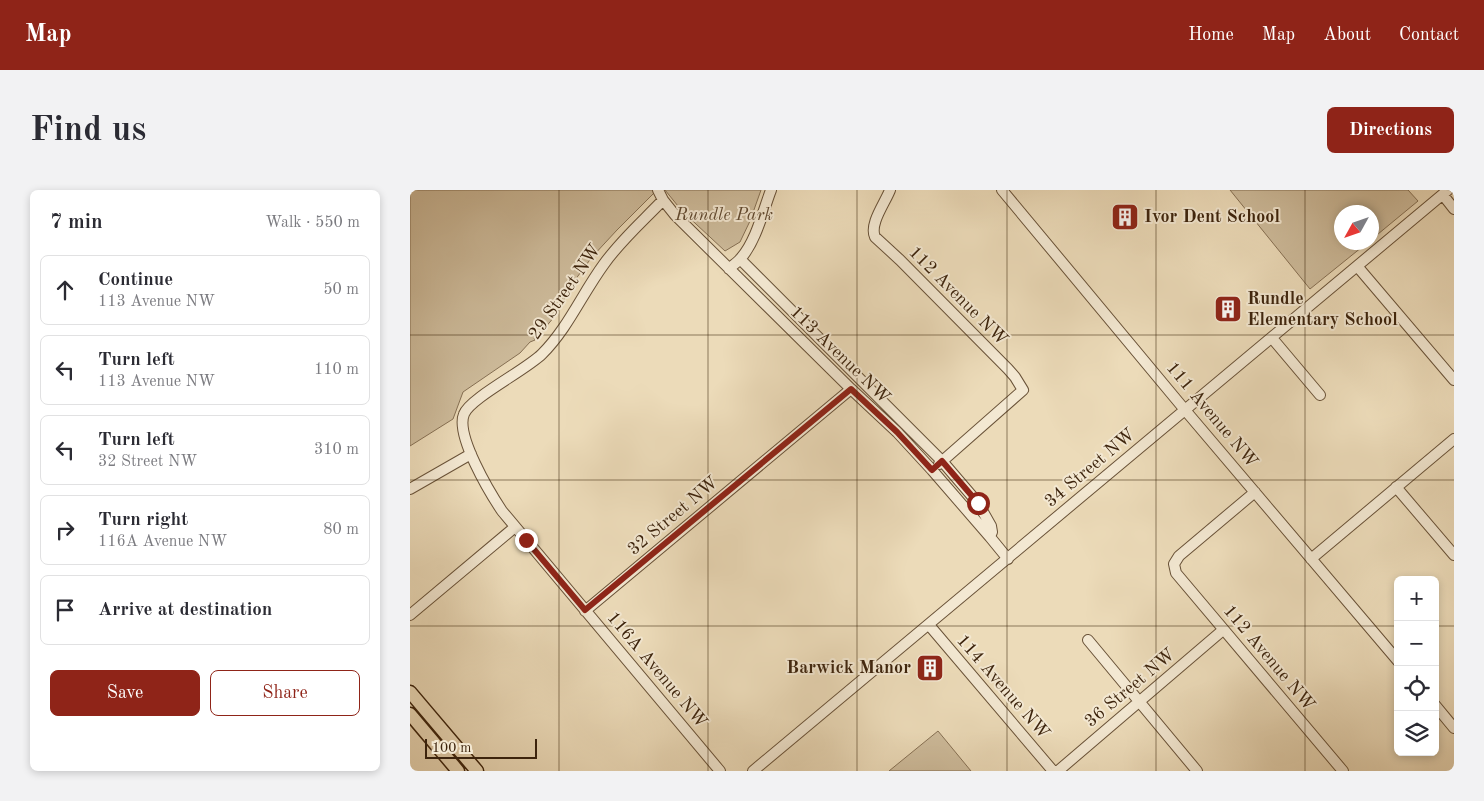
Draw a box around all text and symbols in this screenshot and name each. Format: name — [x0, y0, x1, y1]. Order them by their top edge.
text: Map — [25, 23, 72, 47]
text: Home — [1188, 26, 1234, 44]
text: Map — [1262, 26, 1295, 44]
text: About — [1323, 26, 1371, 44]
text: Contact — [1399, 26, 1459, 44]
button: Directions — [1327, 107, 1454, 153]
text: Find us — [30, 113, 146, 148]
building icon: Ivor Dent School — [1110, 202, 1140, 232]
north arrow — [1334, 205, 1379, 250]
park label: Rundle Park — [674, 206, 773, 224]
place label: Ivor Dent School — [1144, 208, 1280, 226]
text: 7 min — [50, 212, 103, 233]
text: Walk · 550 m — [265, 215, 360, 231]
street label: 29 Street NW — [526, 241, 604, 343]
street label: 112 Avenue NW — [905, 243, 1011, 349]
text: Continue — [98, 271, 173, 290]
icon: ahead — [51, 276, 79, 304]
text: 50 m — [323, 282, 359, 298]
place label: Rundle Elementary School — [1247, 290, 1398, 329]
text: 113 Avenue NW — [98, 294, 215, 310]
building icon: Rundle Elementary School — [1213, 294, 1243, 324]
street label: 113 Avenue NW — [786, 303, 894, 407]
text: Turn left — [98, 351, 175, 370]
icon: left — [51, 356, 79, 384]
street label: 111 Avenue NW — [1163, 359, 1261, 471]
text: 110 m — [314, 362, 359, 378]
text: 113 Avenue NW — [98, 374, 215, 390]
street label: 34 Street NW — [1041, 425, 1139, 511]
text: Turn left — [98, 431, 175, 450]
icon: left — [51, 436, 79, 464]
text: 310 m — [314, 442, 359, 458]
text: 32 Street NW — [98, 454, 197, 470]
street label: 32 Street NW — [624, 473, 722, 559]
route start — [967, 492, 990, 515]
text: Turn right — [98, 511, 188, 530]
icon: right — [51, 516, 79, 544]
text: 80 m — [323, 522, 359, 538]
route end — [515, 529, 538, 552]
text: 116A Avenue NW — [98, 534, 227, 550]
map controls — [1394, 576, 1439, 756]
button: + — [1394, 576, 1439, 621]
icon: arrive — [51, 596, 79, 624]
text: Arrive at destination — [98, 601, 272, 620]
street label: 112 Avenue NW — [1220, 602, 1318, 714]
street label: 116A Avenue NW — [603, 609, 711, 731]
button: − — [1394, 621, 1439, 666]
street label: 114 Avenue NW — [953, 631, 1053, 743]
street label: 36 Street NW — [1081, 645, 1179, 731]
building icon: Barwick Manor — [915, 653, 945, 683]
place label: Barwick Manor — [786, 659, 911, 677]
button: locate — [1394, 666, 1439, 711]
button: Save — [50, 670, 200, 716]
button: Share — [210, 670, 360, 716]
button: layers — [1394, 711, 1439, 756]
scale bar — [425, 736, 538, 759]
text: 100 m — [432, 741, 471, 755]

